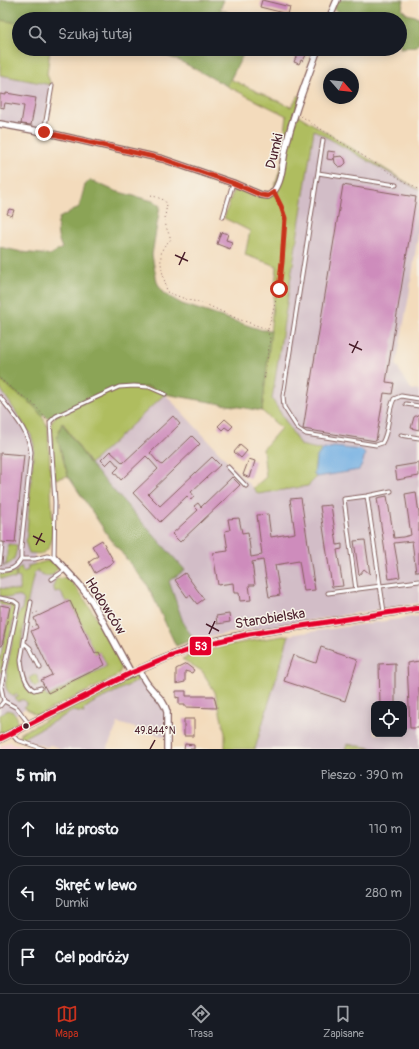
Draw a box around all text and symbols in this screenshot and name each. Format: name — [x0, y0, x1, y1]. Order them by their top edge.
search box — [12, 12, 407, 56]
icon: search — [26, 23, 48, 45]
text: Szukaj tutaj — [58, 25, 132, 44]
north arrow — [323, 68, 359, 104]
route end — [35, 123, 53, 141]
street label: Dumki — [262, 131, 287, 171]
route start — [270, 280, 288, 298]
street label: Hodowców — [81, 575, 130, 638]
street label: Starobielska — [234, 605, 306, 632]
line badge: 53 — [189, 636, 212, 656]
text: 53 — [195, 640, 207, 653]
map controls — [371, 701, 407, 737]
button: locate — [371, 701, 407, 737]
unlabelled marker — [21, 721, 31, 731]
text: 49.844°N — [135, 725, 176, 737]
text: 5 min — [16, 765, 56, 786]
text: Pieszo · 390 m — [321, 767, 403, 783]
icon: ahead — [17, 818, 39, 840]
text: Idź prosto — [55, 820, 119, 839]
text: 110 m — [369, 821, 402, 837]
text: Skręć w lewo — [55, 876, 137, 895]
icon: left — [17, 882, 39, 904]
text: 280 m — [365, 885, 402, 901]
text: Dumki — [55, 895, 88, 911]
icon: arrive — [17, 946, 39, 968]
text: Cel podróży — [55, 948, 129, 967]
tab: Mapa — [55, 1003, 78, 1040]
tab: Trasa — [188, 1003, 213, 1040]
tab: Zapisane — [323, 1003, 364, 1040]

